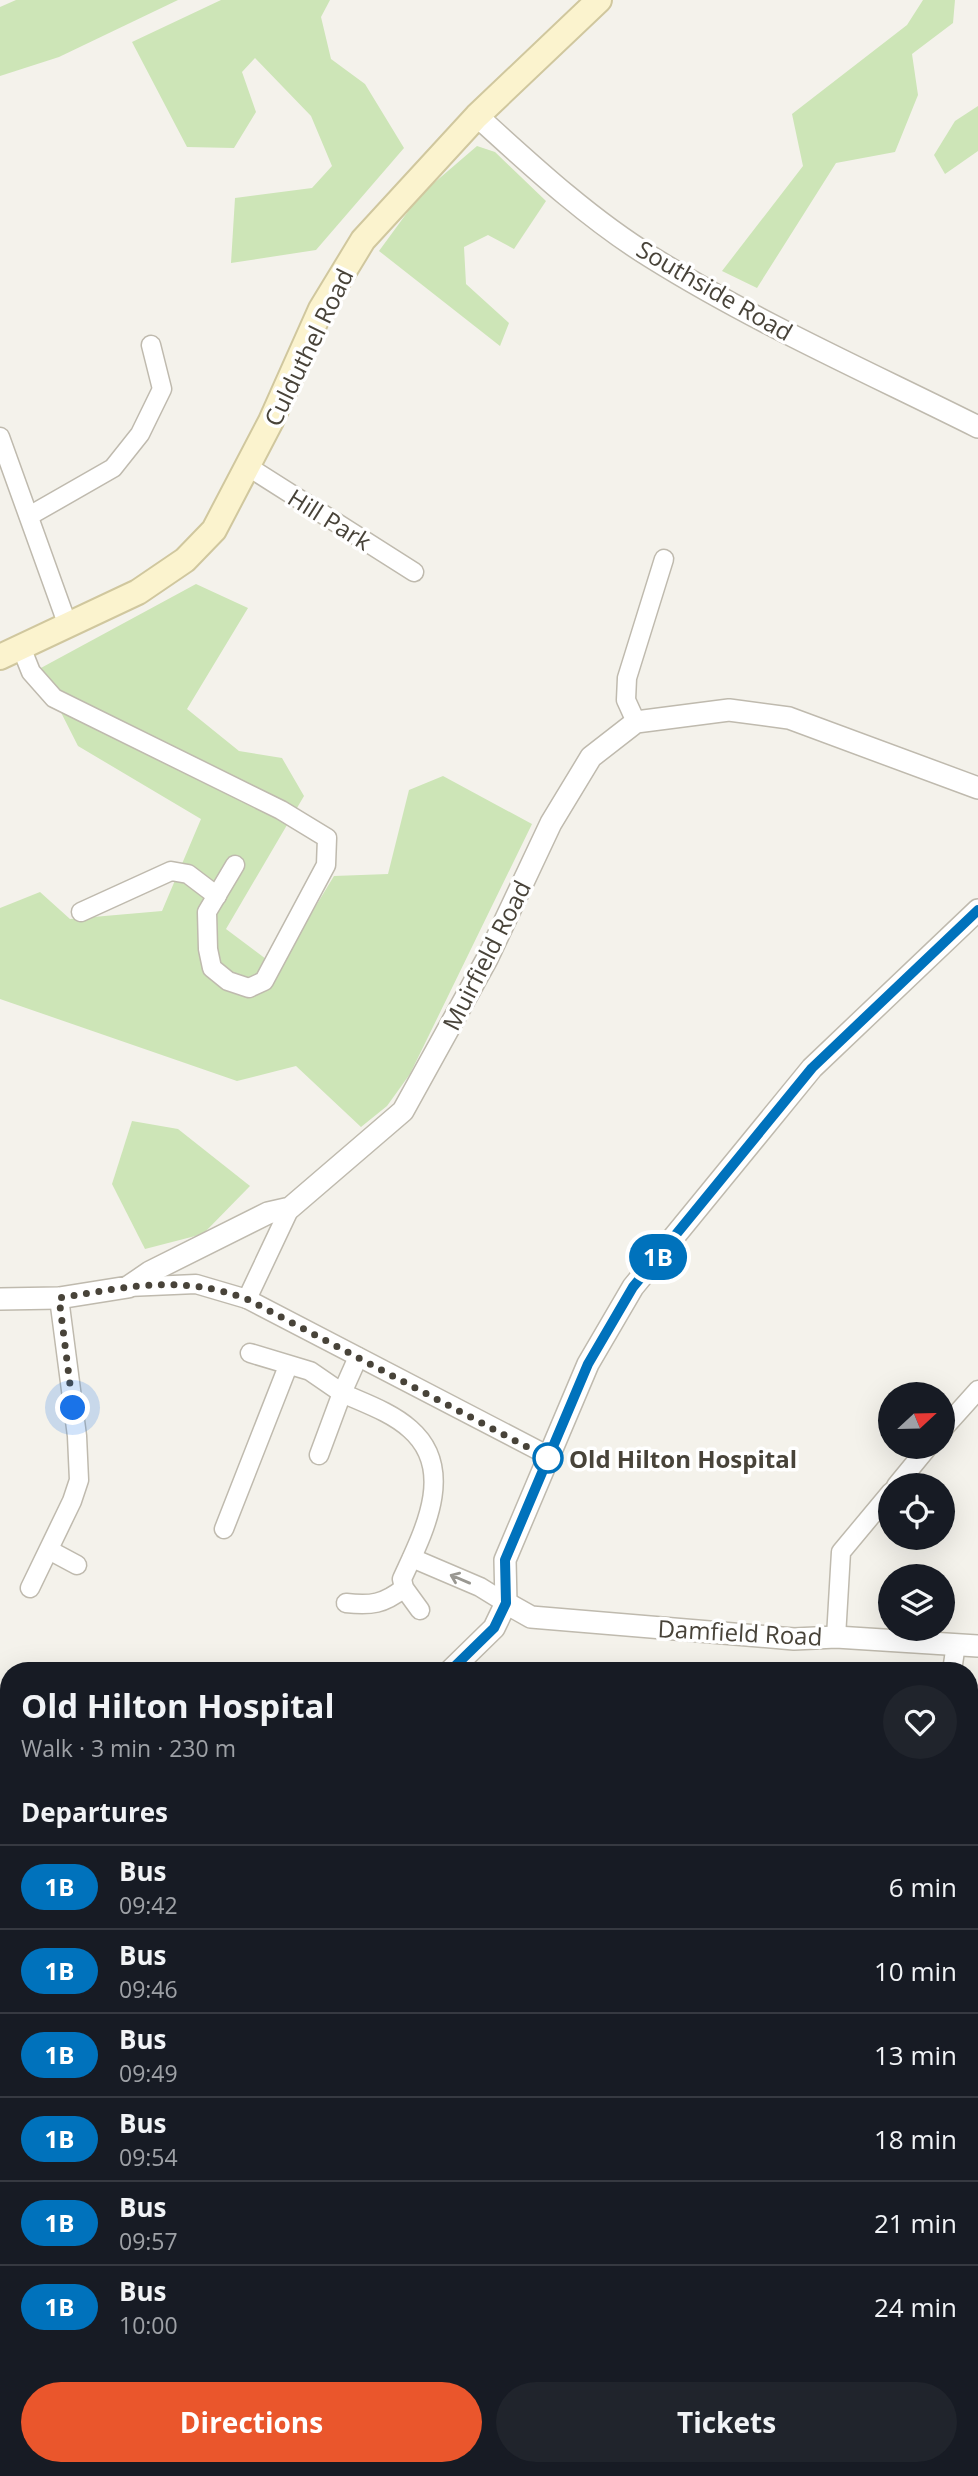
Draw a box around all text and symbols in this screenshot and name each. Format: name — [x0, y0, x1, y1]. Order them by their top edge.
street label: Southside Road — [631, 232, 799, 348]
street label: Culduthel Road — [256, 263, 360, 431]
street label: Hill Park — [282, 481, 378, 558]
street label: Muirfield Road — [434, 874, 538, 1036]
line badge: 1B — [626, 1234, 690, 1280]
text: 1B — [643, 1240, 673, 1273]
north arrow — [878, 1382, 956, 1460]
map controls — [878, 1382, 955, 1641]
your location — [55, 1390, 90, 1425]
place label: Old Hilton Hospital — [569, 1442, 797, 1475]
marker: Old Hilton Hospital — [533, 1443, 563, 1473]
button: locate — [878, 1473, 955, 1550]
button: layers — [878, 1564, 955, 1641]
one-way arrow — [450, 1571, 471, 1584]
street label: Damfield Road — [657, 1611, 823, 1653]
text: Old Hilton Hospital — [21, 1683, 335, 1728]
button: heart — [883, 1685, 957, 1759]
text: Walk · 3 min · 230 m — [21, 1732, 236, 1764]
text: Departures — [21, 1794, 168, 1830]
text: Bus — [119, 1853, 166, 1889]
text: 6 min — [889, 1869, 957, 1905]
text: 1B — [45, 1870, 74, 1903]
text: 09:42 — [119, 1889, 178, 1921]
text: Bus — [119, 1937, 166, 1973]
text: 10 min — [874, 1953, 957, 1989]
text: 1B — [45, 1954, 74, 1987]
text: 09:46 — [119, 1973, 178, 2005]
text: Bus — [119, 2021, 166, 2057]
text: 13 min — [874, 2037, 957, 2073]
text: 1B — [45, 2038, 74, 2071]
text: 09:49 — [119, 2057, 178, 2089]
text: Bus — [119, 2105, 166, 2141]
text: 18 min — [874, 2121, 957, 2157]
text: 1B — [45, 2122, 74, 2155]
text: 09:54 — [119, 2141, 178, 2173]
text: Bus — [119, 2189, 166, 2225]
text: 21 min — [874, 2205, 957, 2241]
text: 1B — [45, 2206, 74, 2239]
text: 09:57 — [119, 2225, 178, 2257]
text: Bus — [119, 2273, 166, 2309]
text: 24 min — [874, 2289, 957, 2325]
text: 1B — [45, 2290, 74, 2323]
text: 10:00 — [119, 2309, 178, 2341]
button: Directions — [21, 2382, 482, 2462]
button: Tickets — [496, 2382, 957, 2462]

